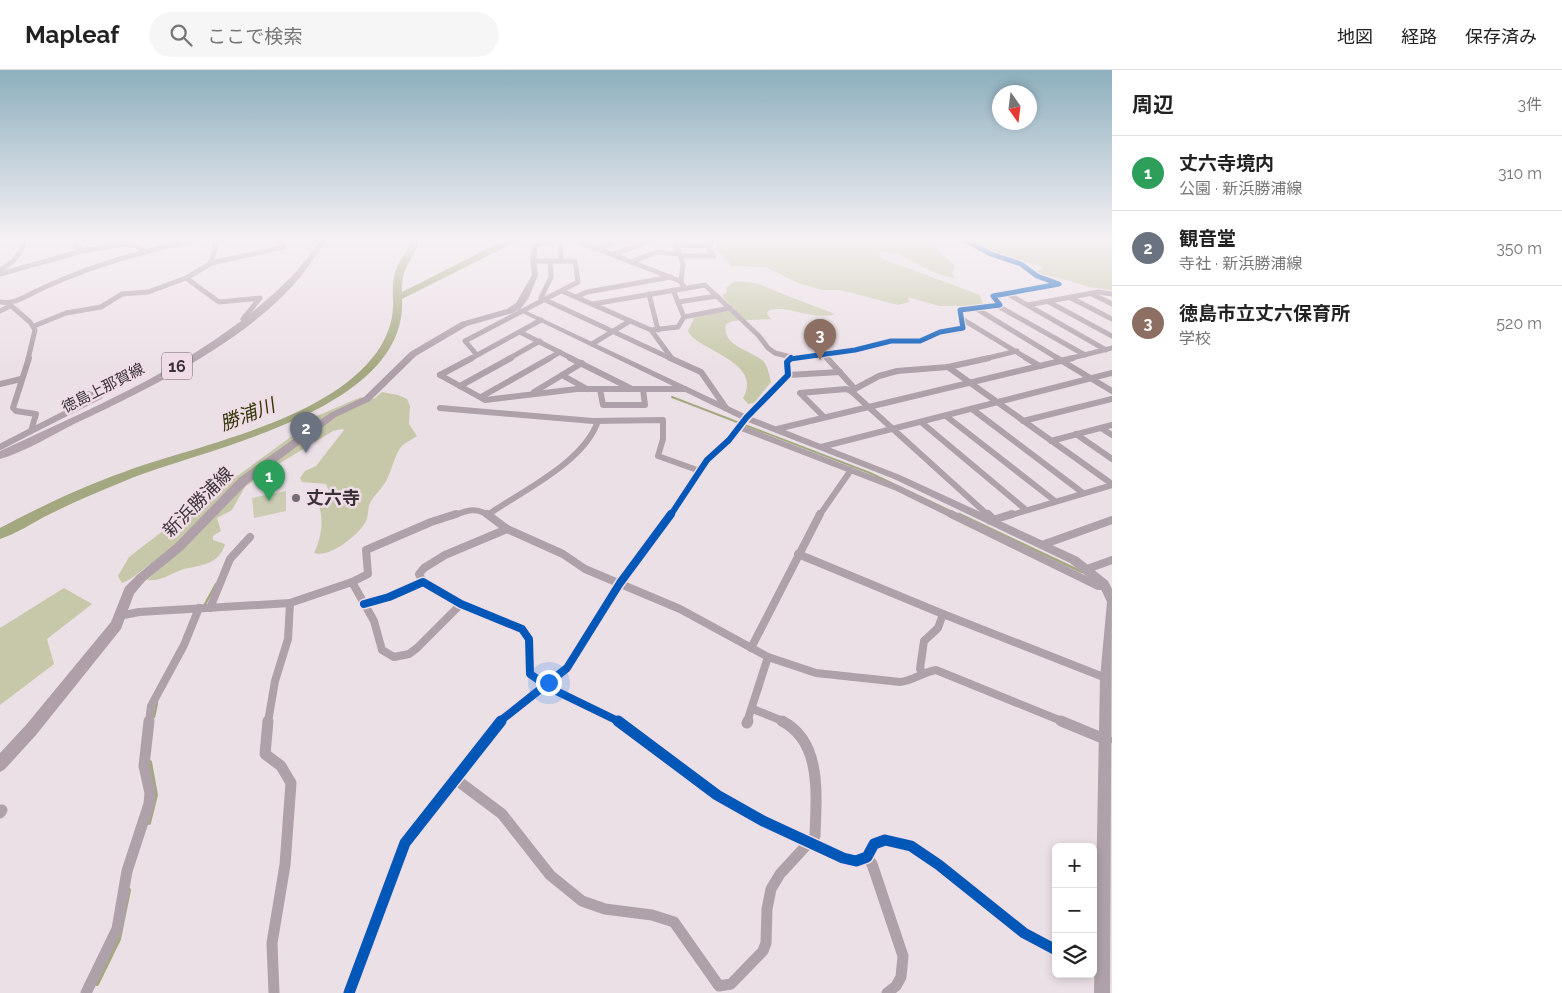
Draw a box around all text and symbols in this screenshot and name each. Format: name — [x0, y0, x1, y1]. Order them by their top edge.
search box — [149, 12, 499, 57]
text: Mapleaf — [25, 20, 119, 49]
icon: search — [167, 21, 195, 49]
text: ここで検索 — [207, 25, 302, 47]
text: 地図 — [1337, 26, 1373, 47]
text: 経路 — [1401, 26, 1437, 47]
text: 保存済み — [1465, 26, 1537, 47]
north arrow — [992, 85, 1037, 130]
text: 周辺 — [1132, 92, 1174, 117]
text: 3件 — [1517, 95, 1542, 114]
text: 丈六寺境内 — [1179, 152, 1274, 174]
text: 1 — [1144, 164, 1152, 183]
text: 310 m — [1498, 164, 1542, 183]
text: 公園 · 新浜勝浦線 — [1179, 179, 1302, 198]
text: 観音堂 — [1179, 227, 1236, 249]
text: 2 — [1143, 239, 1153, 258]
text: 350 m — [1496, 239, 1542, 258]
text: 寺社 · 新浜勝浦線 — [1179, 254, 1302, 273]
text: 徳島市立丈六保育所 — [1179, 302, 1350, 324]
text: 3 — [1144, 314, 1152, 333]
text: 520 m — [1496, 314, 1542, 333]
pin: 3 — [804, 319, 836, 360]
text: 学校 — [1179, 329, 1211, 348]
road number: 16 — [162, 352, 192, 380]
street label: 徳島上那賀線 — [59, 360, 147, 416]
water label: 勝浦川 — [216, 393, 279, 434]
pin: 2 — [290, 412, 322, 453]
pin: 1 — [253, 460, 285, 501]
street label: 新浜勝浦線 — [158, 462, 237, 541]
place label: 丈六寺 — [306, 487, 360, 508]
marker: 丈六寺 — [290, 492, 302, 504]
your location — [536, 670, 562, 696]
map controls — [1052, 843, 1097, 978]
button: + — [1052, 843, 1097, 888]
button: − — [1052, 888, 1097, 933]
button: layers — [1052, 933, 1097, 978]

